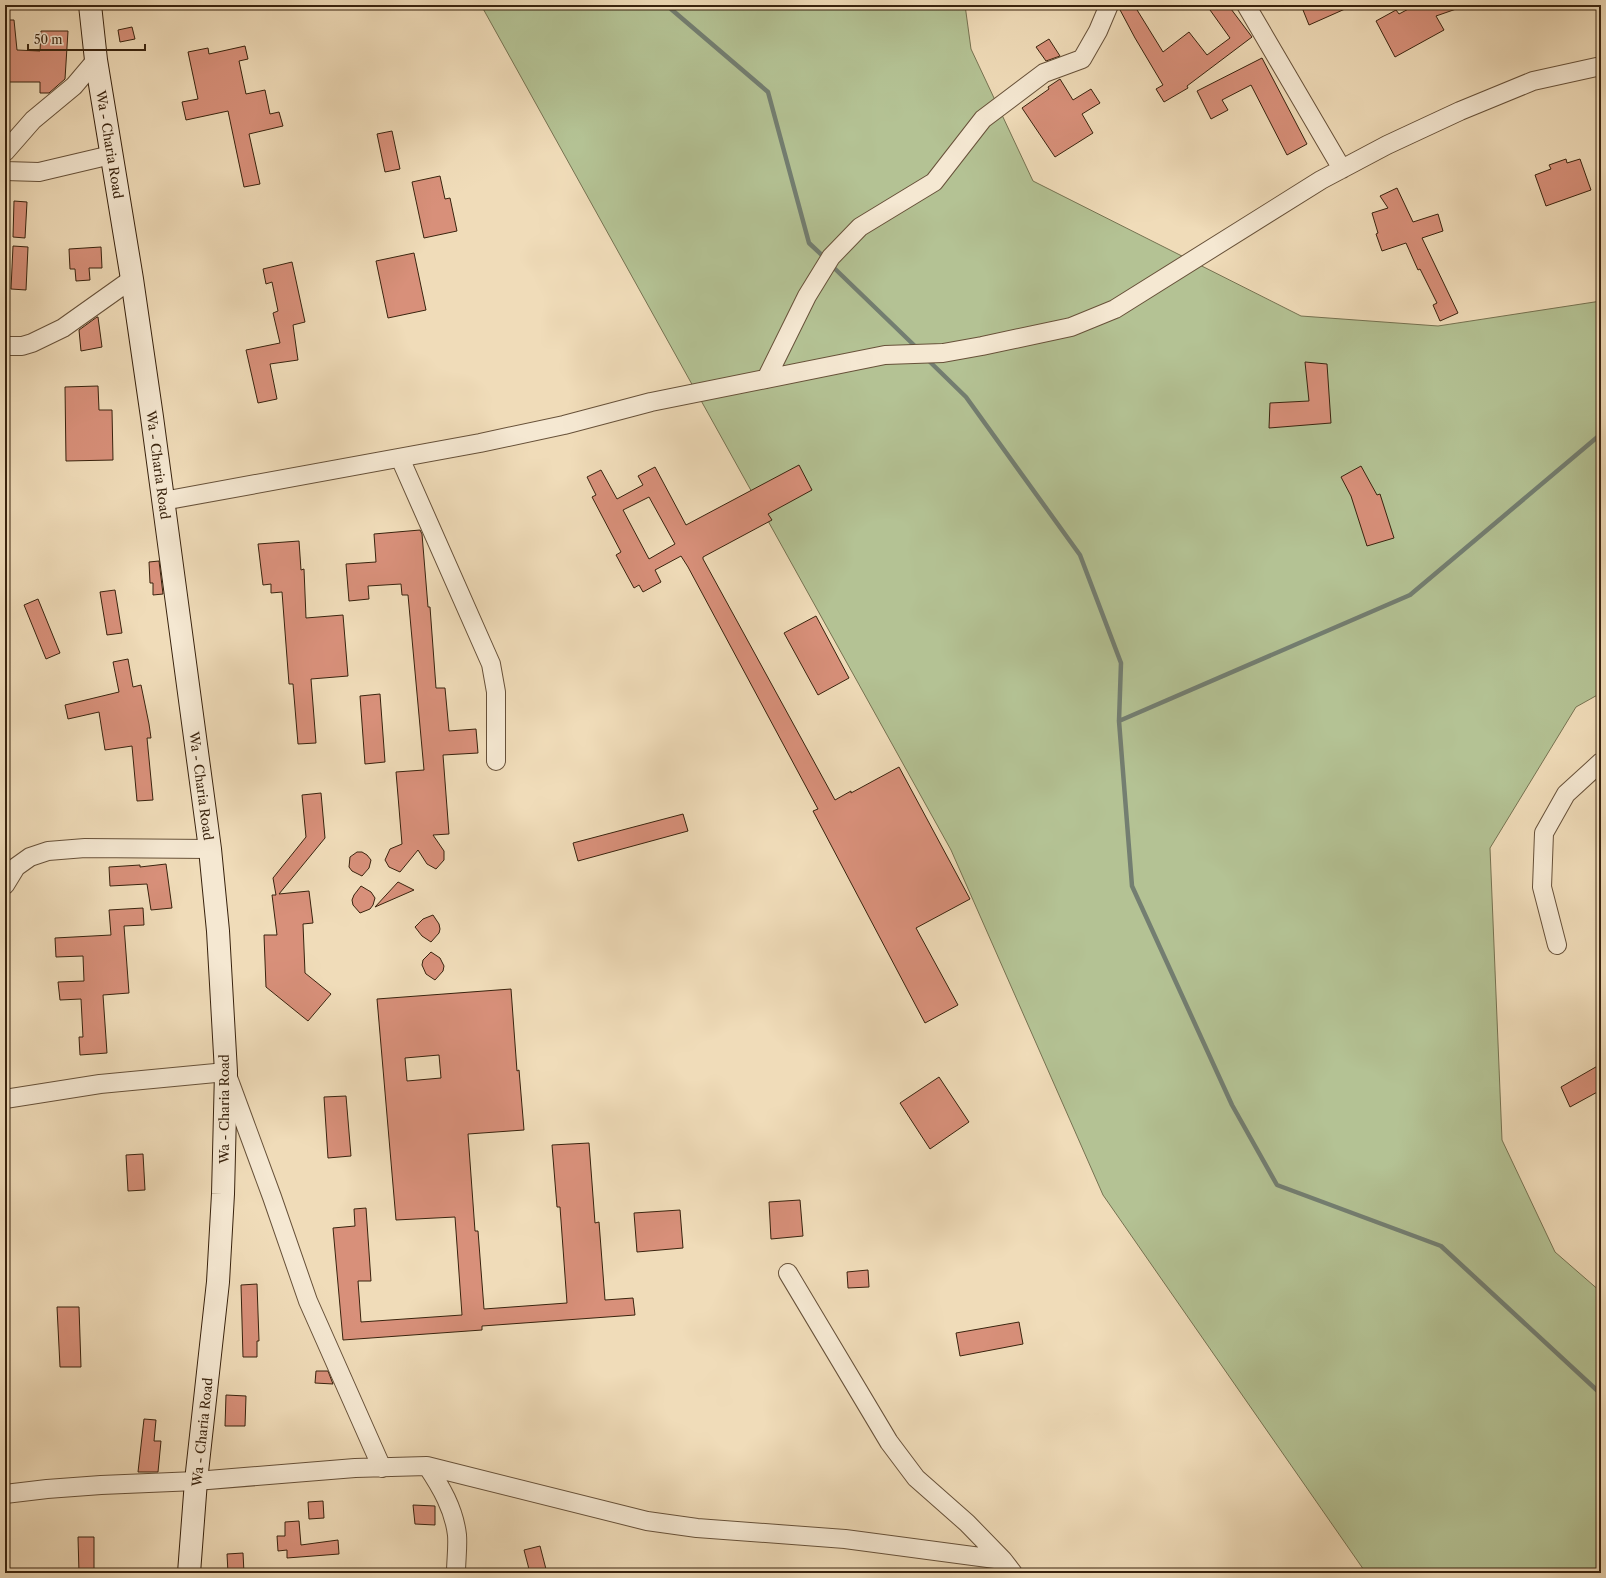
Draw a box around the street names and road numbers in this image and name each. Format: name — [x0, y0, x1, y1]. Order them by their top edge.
street label: Wa - Charia Road — [93, 88, 127, 200]
street label: Wa - Charia Road — [143, 409, 174, 520]
street label: Wa - Charia Road — [186, 730, 217, 841]
street label: Wa - Charia Road — [216, 1054, 232, 1165]
street label: Wa - Charia Road — [188, 1377, 216, 1488]

